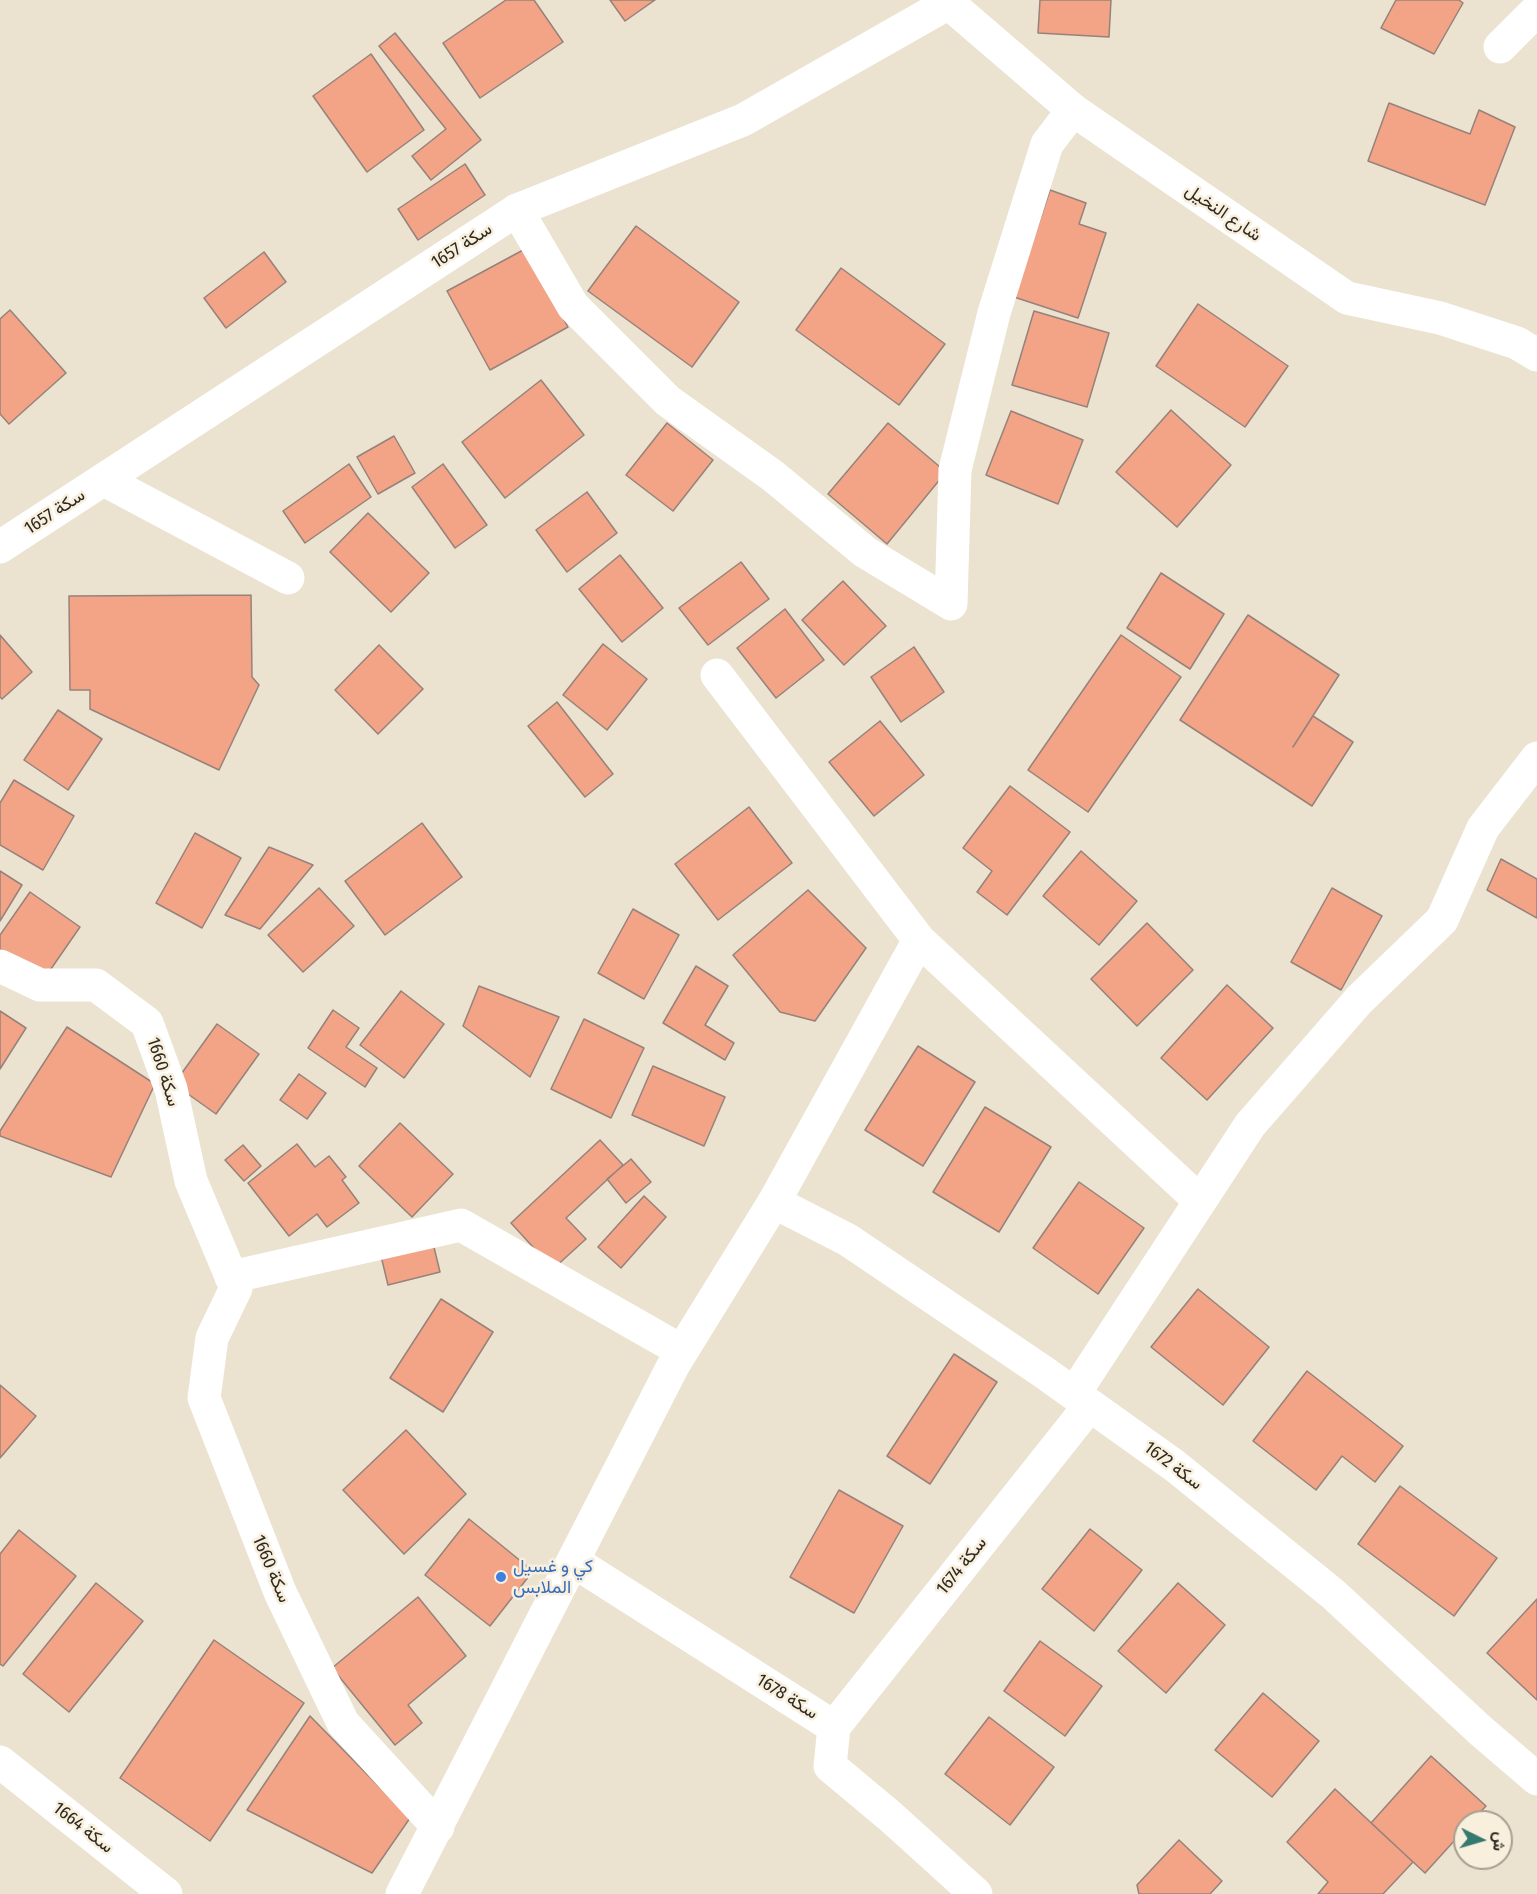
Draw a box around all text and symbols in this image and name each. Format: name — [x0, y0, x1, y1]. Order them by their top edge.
street label: شارع النخيل — [1181, 180, 1265, 246]
street label: سكة 1657 — [428, 218, 496, 274]
street label: سكة 1657 — [21, 484, 89, 540]
street label: سكة 1660 — [142, 1035, 184, 1109]
street label: سكة 1672 — [1140, 1437, 1206, 1495]
street label: سكة 1660 — [247, 1532, 295, 1606]
street label: سكة 1674 — [932, 1533, 992, 1599]
place label: كي و غسيل الملابس — [513, 1556, 593, 1598]
marker: كي و غسيل الملابس — [494, 1570, 508, 1584]
street label: سكة 1678 — [752, 1670, 822, 1724]
street label: سكة 1664 — [49, 1798, 117, 1858]
north arrow — [1453, 1810, 1513, 1870]
text: ش — [1489, 1831, 1510, 1852]

